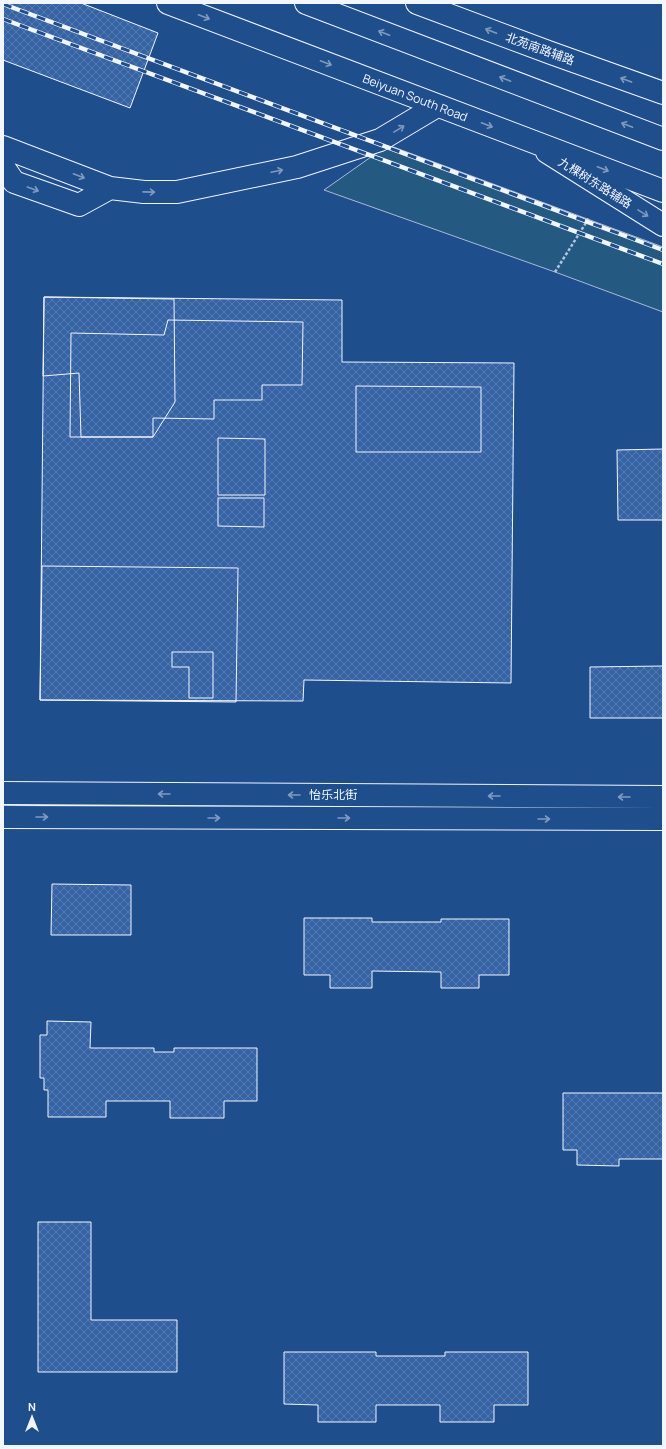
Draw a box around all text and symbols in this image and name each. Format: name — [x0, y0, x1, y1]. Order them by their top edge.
one-way arrow — [198, 13, 210, 21]
one-way arrow — [485, 26, 497, 34]
one-way arrow — [378, 28, 390, 36]
street label: 北苑南路辅路 — [503, 28, 577, 69]
one-way arrow — [319, 60, 331, 68]
street label: Beiyuan South Road — [360, 70, 470, 125]
one-way arrow — [500, 74, 512, 82]
one-way arrow — [621, 75, 633, 83]
one-way arrow — [480, 121, 492, 129]
one-way arrow — [621, 121, 633, 129]
one-way arrow — [393, 124, 405, 132]
street label: 九棵树东路辅路 — [555, 153, 635, 212]
one-way arrow — [596, 165, 608, 173]
one-way arrow — [270, 167, 283, 175]
one-way arrow — [72, 172, 84, 180]
one-way arrow — [27, 185, 39, 193]
one-way arrow — [142, 188, 155, 196]
one-way arrow — [637, 209, 649, 217]
street label: 怡乐北街 — [309, 786, 357, 803]
one-way arrow — [158, 790, 171, 798]
one-way arrow — [288, 791, 301, 799]
one-way arrow — [488, 792, 501, 800]
one-way arrow — [618, 793, 631, 801]
one-way arrow — [35, 813, 48, 821]
one-way arrow — [207, 814, 220, 822]
one-way arrow — [337, 814, 350, 822]
one-way arrow — [537, 815, 550, 823]
north arrow — [12, 1397, 52, 1437]
text: N — [28, 1399, 36, 1414]

